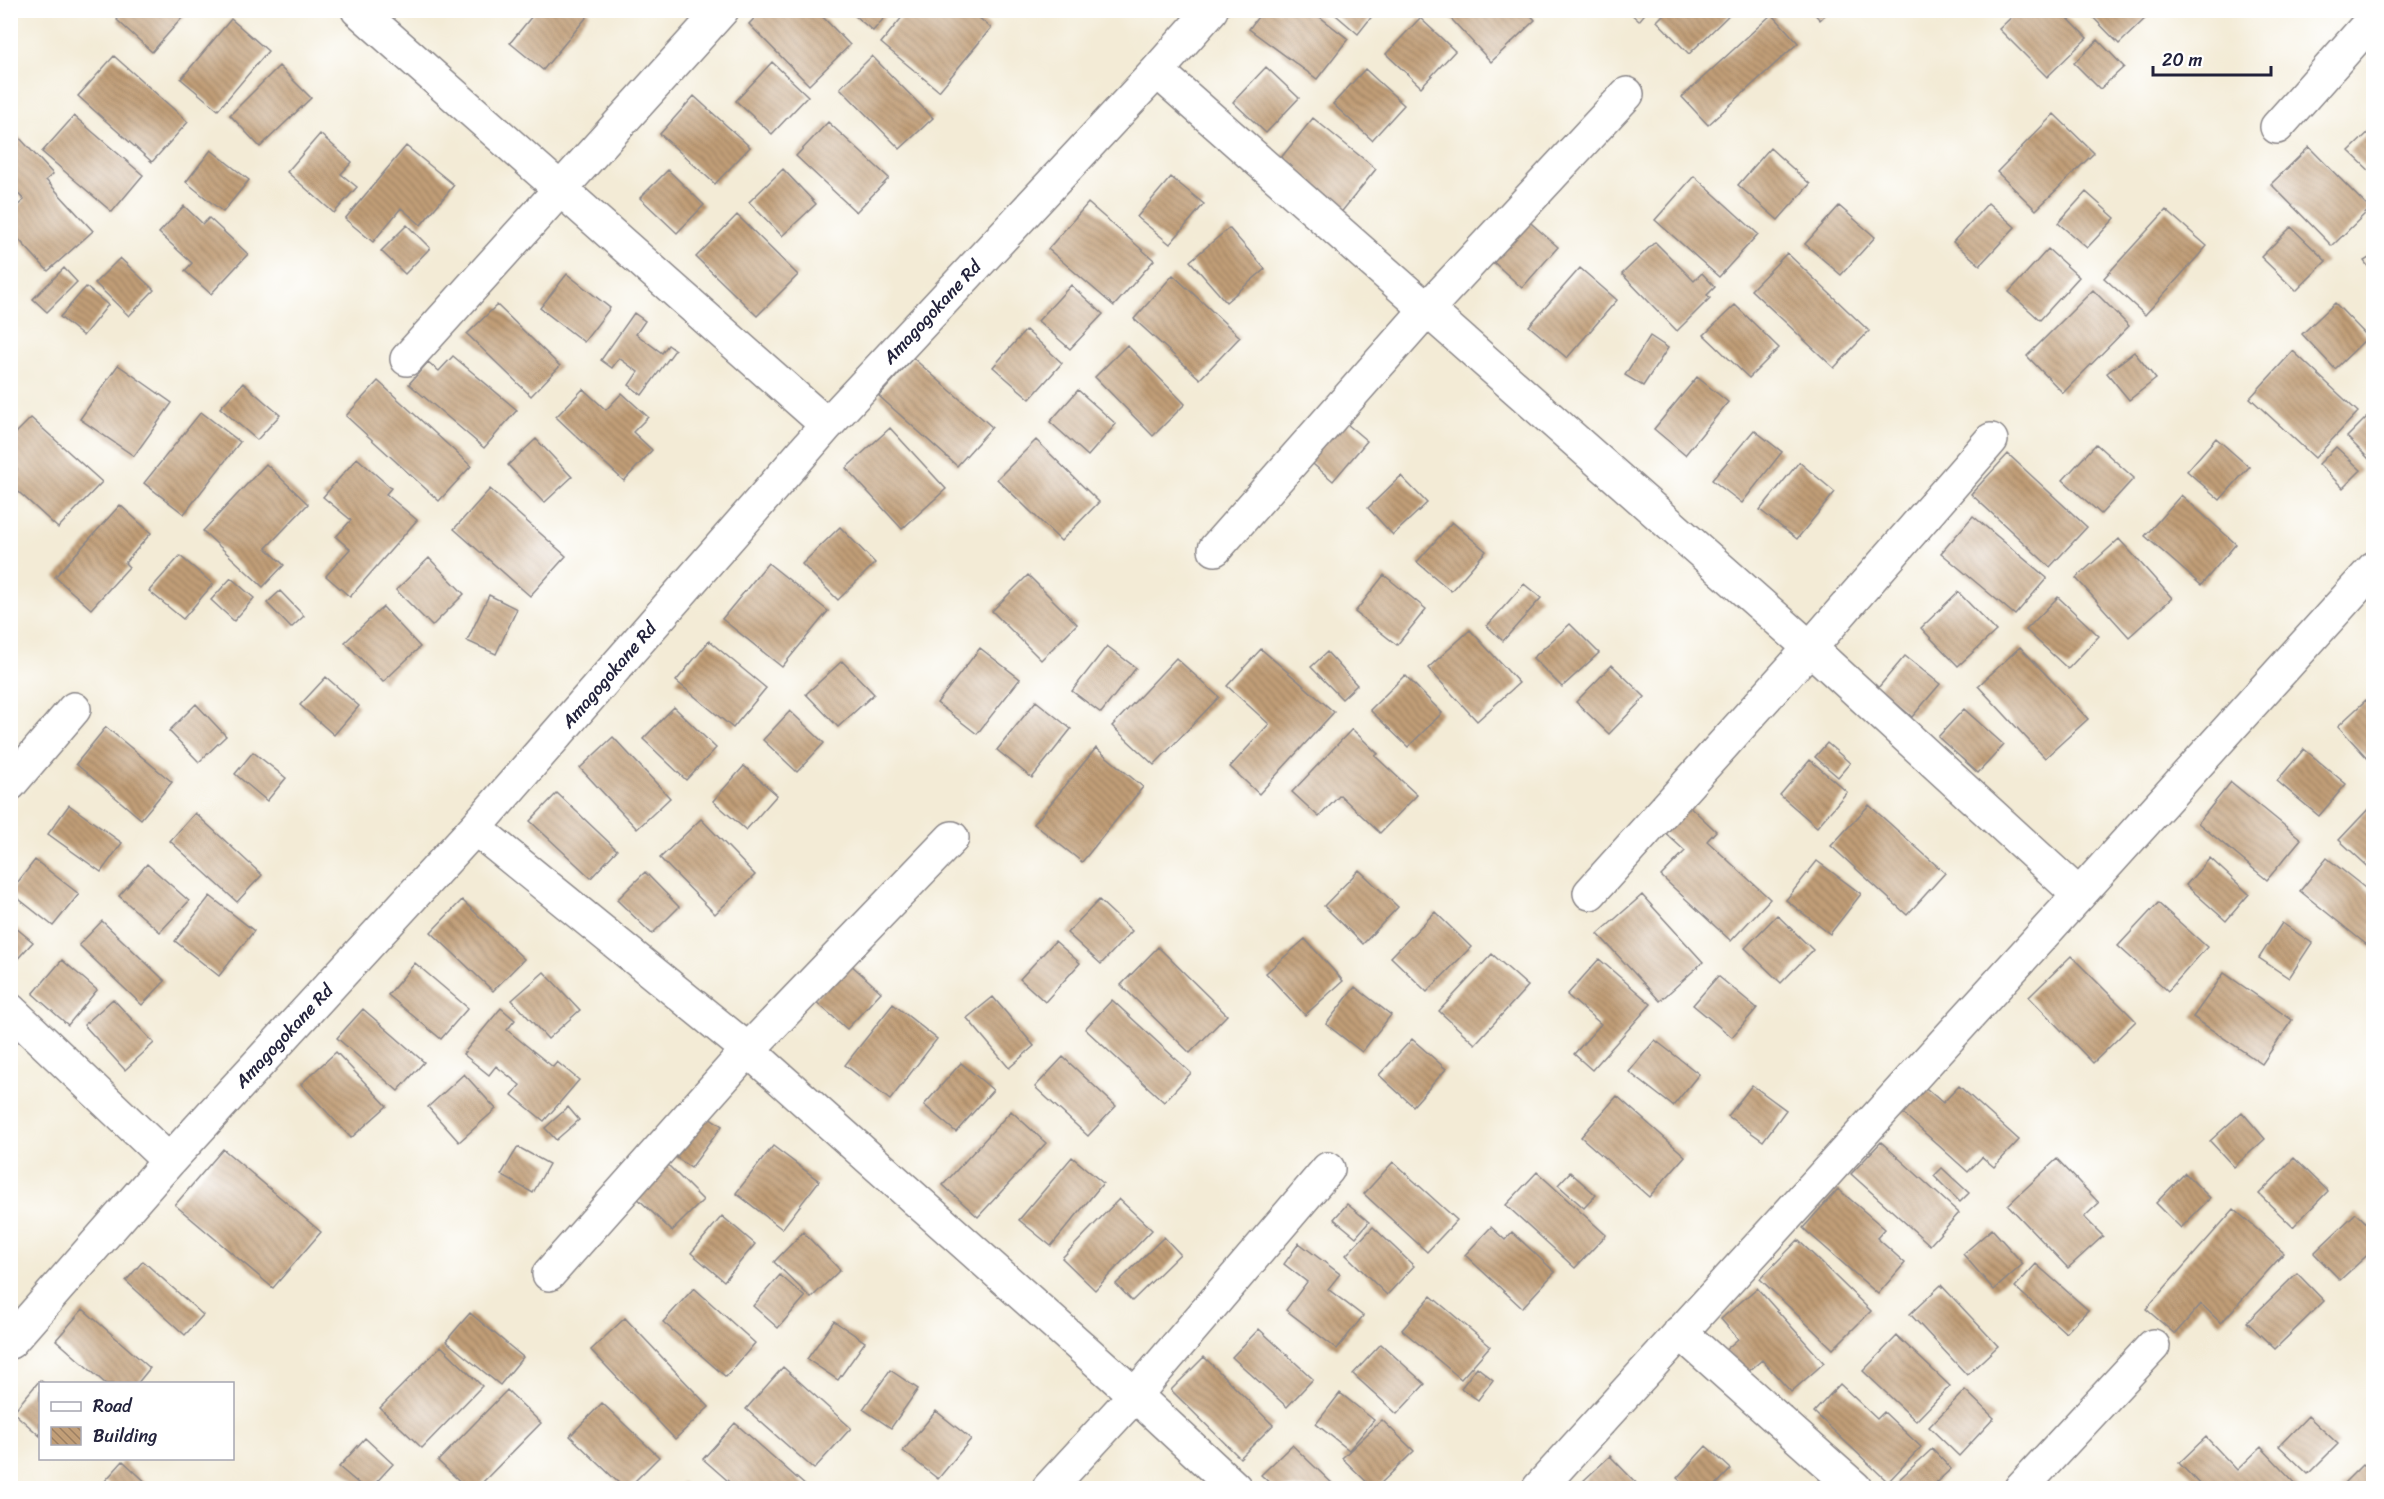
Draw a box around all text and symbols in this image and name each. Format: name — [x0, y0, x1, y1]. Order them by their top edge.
scale bar — [2153, 39, 2272, 77]
text: 20 m — [2162, 44, 2202, 76]
street label: Amagogokane Rd — [874, 251, 990, 372]
street label: Amagogokane Rd — [552, 613, 666, 737]
street label: Amagogokane Rd — [226, 975, 342, 1096]
legend — [39, 1382, 234, 1460]
text: Road — [93, 1390, 133, 1422]
text: Building — [93, 1420, 157, 1452]

